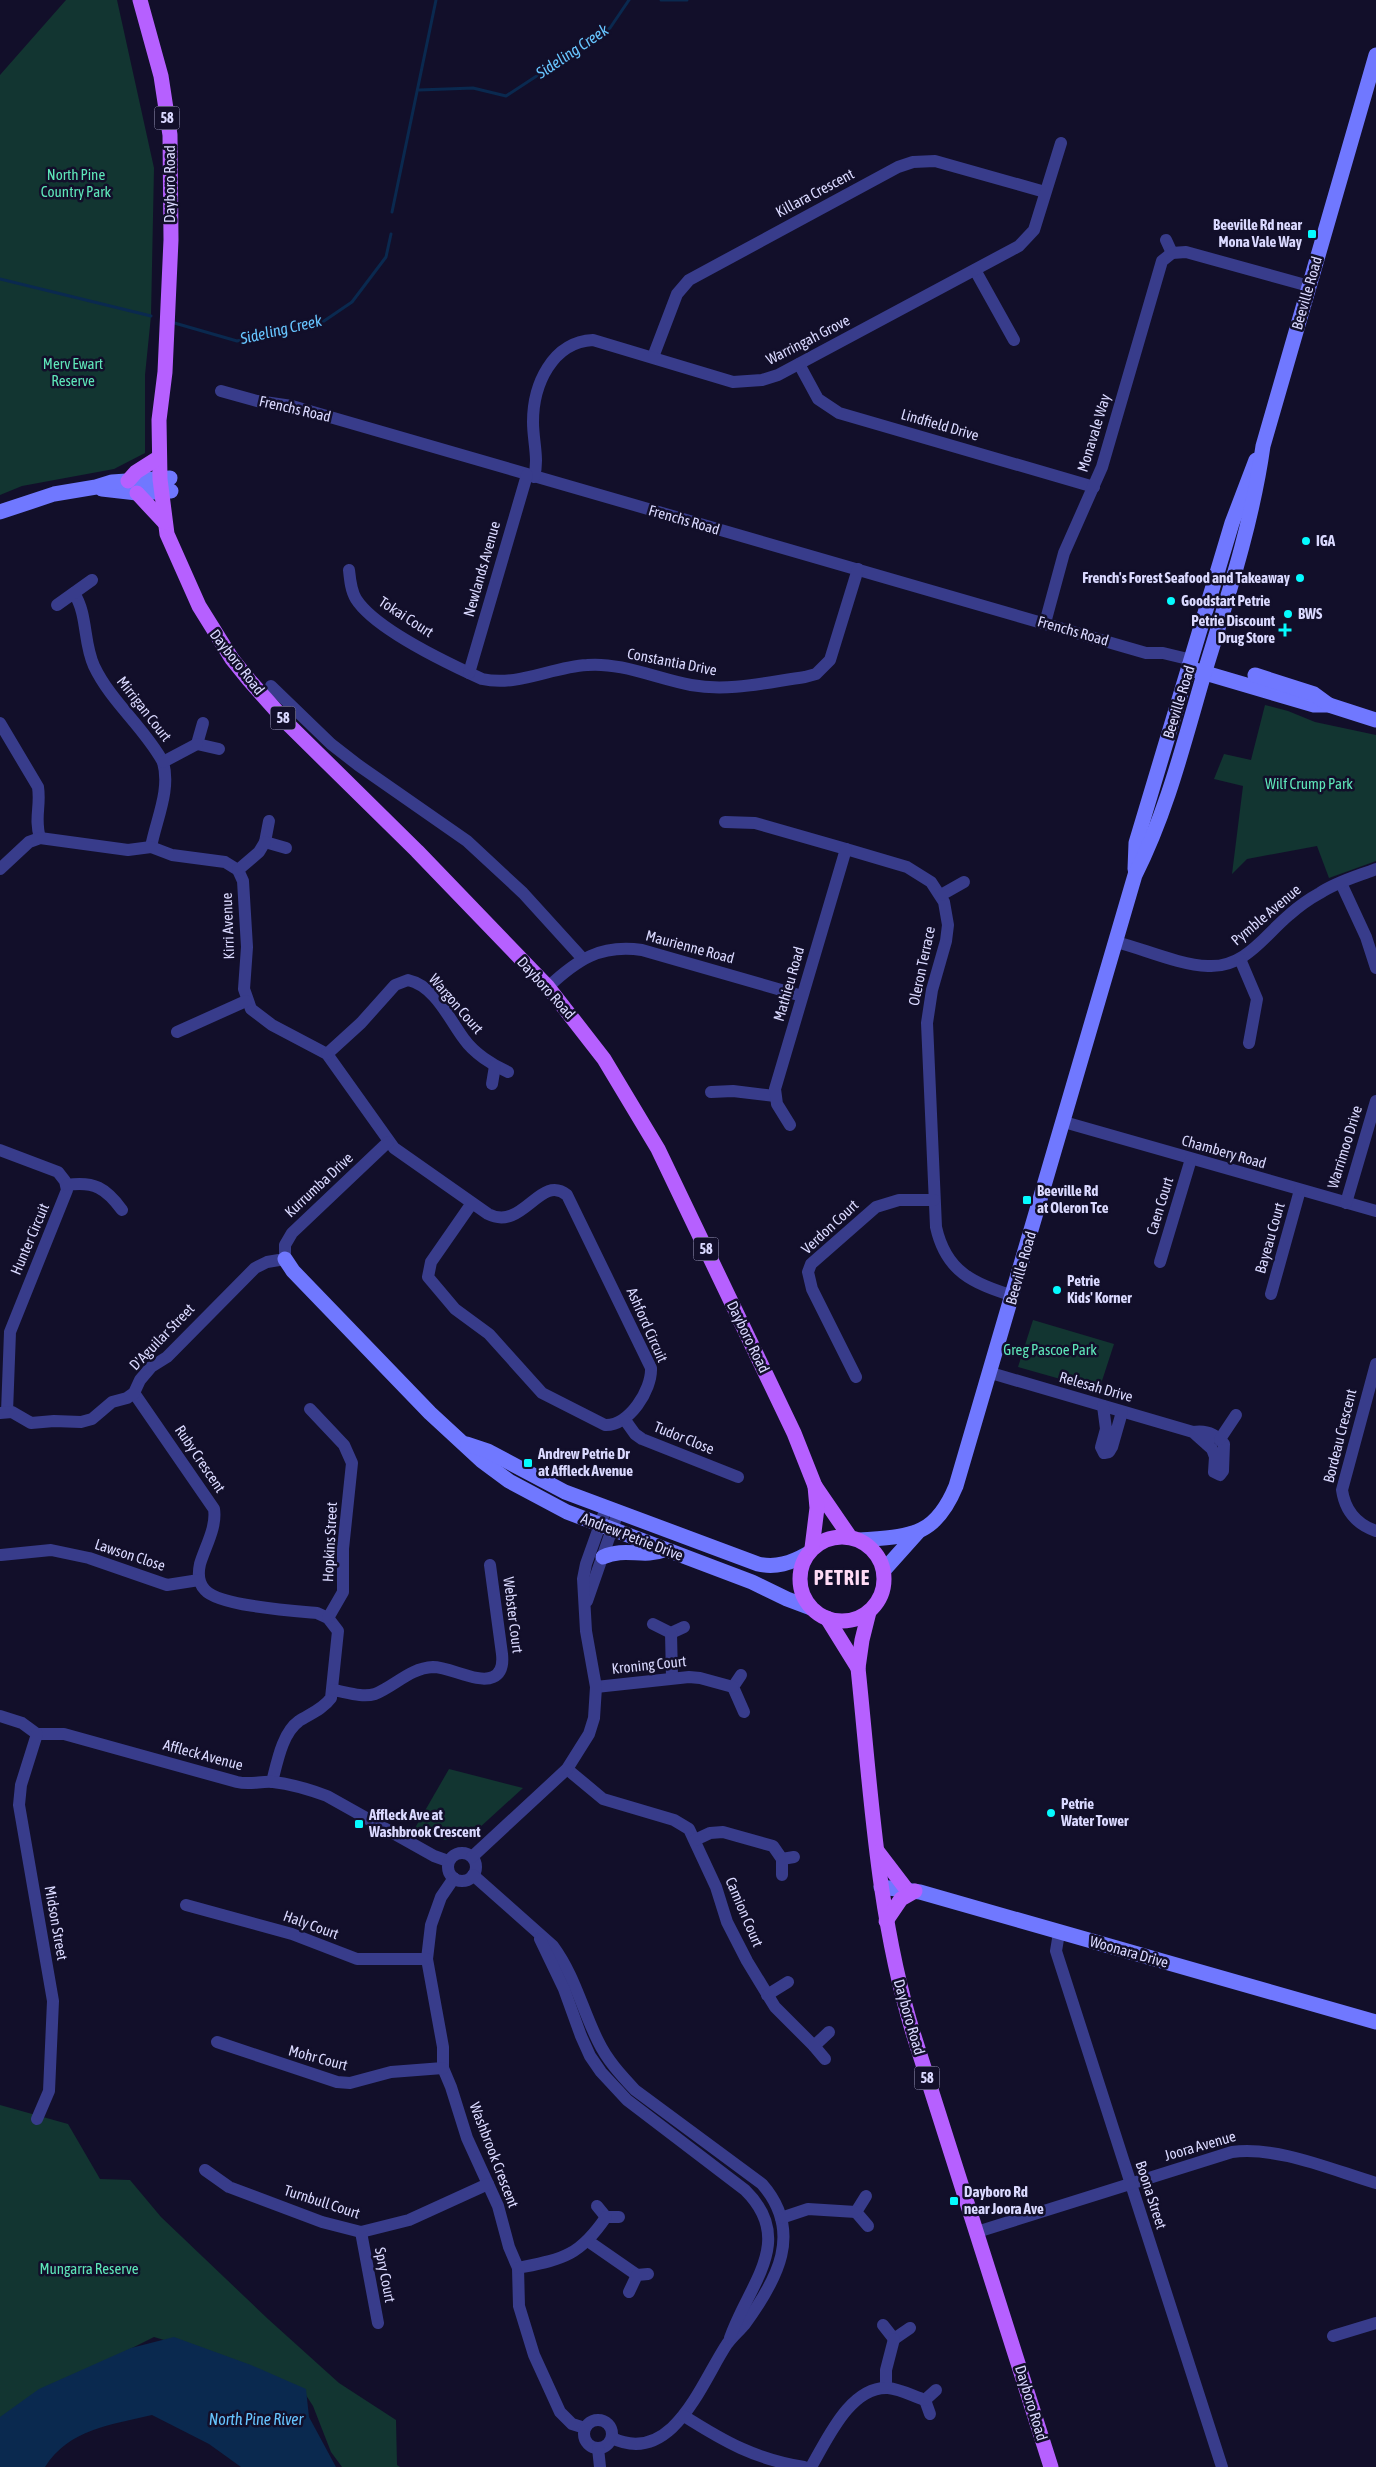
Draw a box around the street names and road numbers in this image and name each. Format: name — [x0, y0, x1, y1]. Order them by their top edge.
road number: 58 — [154, 106, 180, 130]
street label: Dayboro Road — [161, 145, 178, 223]
street label: Killara Crescent — [773, 165, 857, 220]
street label: Beeville Road — [1288, 254, 1325, 331]
street label: Warringah Grove — [763, 311, 853, 368]
street label: Frenchs Road — [258, 392, 333, 425]
street label: Monavale Way — [1074, 392, 1113, 474]
street label: Lindfield Drive — [899, 405, 981, 444]
street label: Frenchs Road — [647, 501, 722, 538]
street label: Newlands Avenue — [460, 519, 503, 619]
street label: Tokai Court — [376, 593, 437, 640]
street label: Frenchs Road — [1036, 612, 1111, 649]
street label: Dayboro Road — [207, 626, 268, 698]
street label: Constantia Drive — [626, 644, 718, 679]
street label: Beeville Road — [1159, 663, 1198, 740]
street label: Mirrigan Court — [114, 673, 175, 745]
road number: 58 — [270, 706, 296, 730]
street label: Pymble Avenue — [1227, 880, 1304, 949]
street label: Kirri Avenue — [218, 892, 237, 960]
street label: Oleron Terrace — [905, 925, 938, 1007]
street label: Maurienne Road — [644, 927, 736, 967]
street label: Mathieu Road — [770, 945, 807, 1023]
street label: Dayboro Road — [514, 953, 579, 1022]
street label: Wargon Court — [426, 970, 487, 1037]
street label: Warrimoo Drive — [1324, 1103, 1365, 1190]
street label: Chambery Road — [1180, 1131, 1268, 1172]
street label: Kurrumba Drive — [281, 1149, 356, 1220]
street label: Caen Court — [1143, 1175, 1176, 1237]
street label: Verdon Court — [798, 1196, 862, 1257]
street label: Hunter Circuit — [7, 1201, 52, 1277]
street label: Bayeau Court — [1251, 1201, 1288, 1275]
street label: Beeville Road — [1002, 1229, 1039, 1306]
road number: 58 — [694, 1238, 718, 1260]
street label: Ashford Circuit — [623, 1285, 671, 1365]
street label: Dayboro Road — [724, 1298, 773, 1376]
street label: D'Aguilar Street — [126, 1300, 198, 1373]
street label: Relesah Drive — [1057, 1368, 1135, 1405]
street label: Bordeau Crescent — [1320, 1387, 1359, 1485]
street label: Tudor Close — [652, 1418, 717, 1457]
street label: Ruby Crescent — [172, 1422, 229, 1495]
street label: Hopkins Street — [319, 1502, 340, 1582]
street label: Andrew Petrie Drive — [579, 1509, 686, 1564]
street label: Lawson Close — [93, 1535, 168, 1574]
street label: Webster Court — [500, 1576, 527, 1654]
street label: Kroning Court — [611, 1652, 687, 1677]
street label: Affleck Avenue — [161, 1736, 245, 1773]
street label: Camion Court — [722, 1874, 767, 1949]
street label: Midson Street — [42, 1884, 71, 1961]
street label: Haly Court — [281, 1907, 341, 1942]
street label: Woonara Drive — [1088, 1932, 1171, 1971]
street label: Dayboro Road — [891, 1977, 928, 2057]
street label: Mohr Court — [287, 2041, 350, 2074]
road number: 58 — [914, 2066, 940, 2090]
street label: Washbrook Crescent — [467, 2100, 522, 2210]
street label: Joora Avenue — [1162, 2127, 1238, 2164]
street label: Boona Street — [1133, 2159, 1170, 2231]
street label: Turnbull Court — [282, 2181, 362, 2222]
street label: Spry Court — [372, 2246, 399, 2304]
street label: Dayboro Road — [1012, 2363, 1051, 2443]

